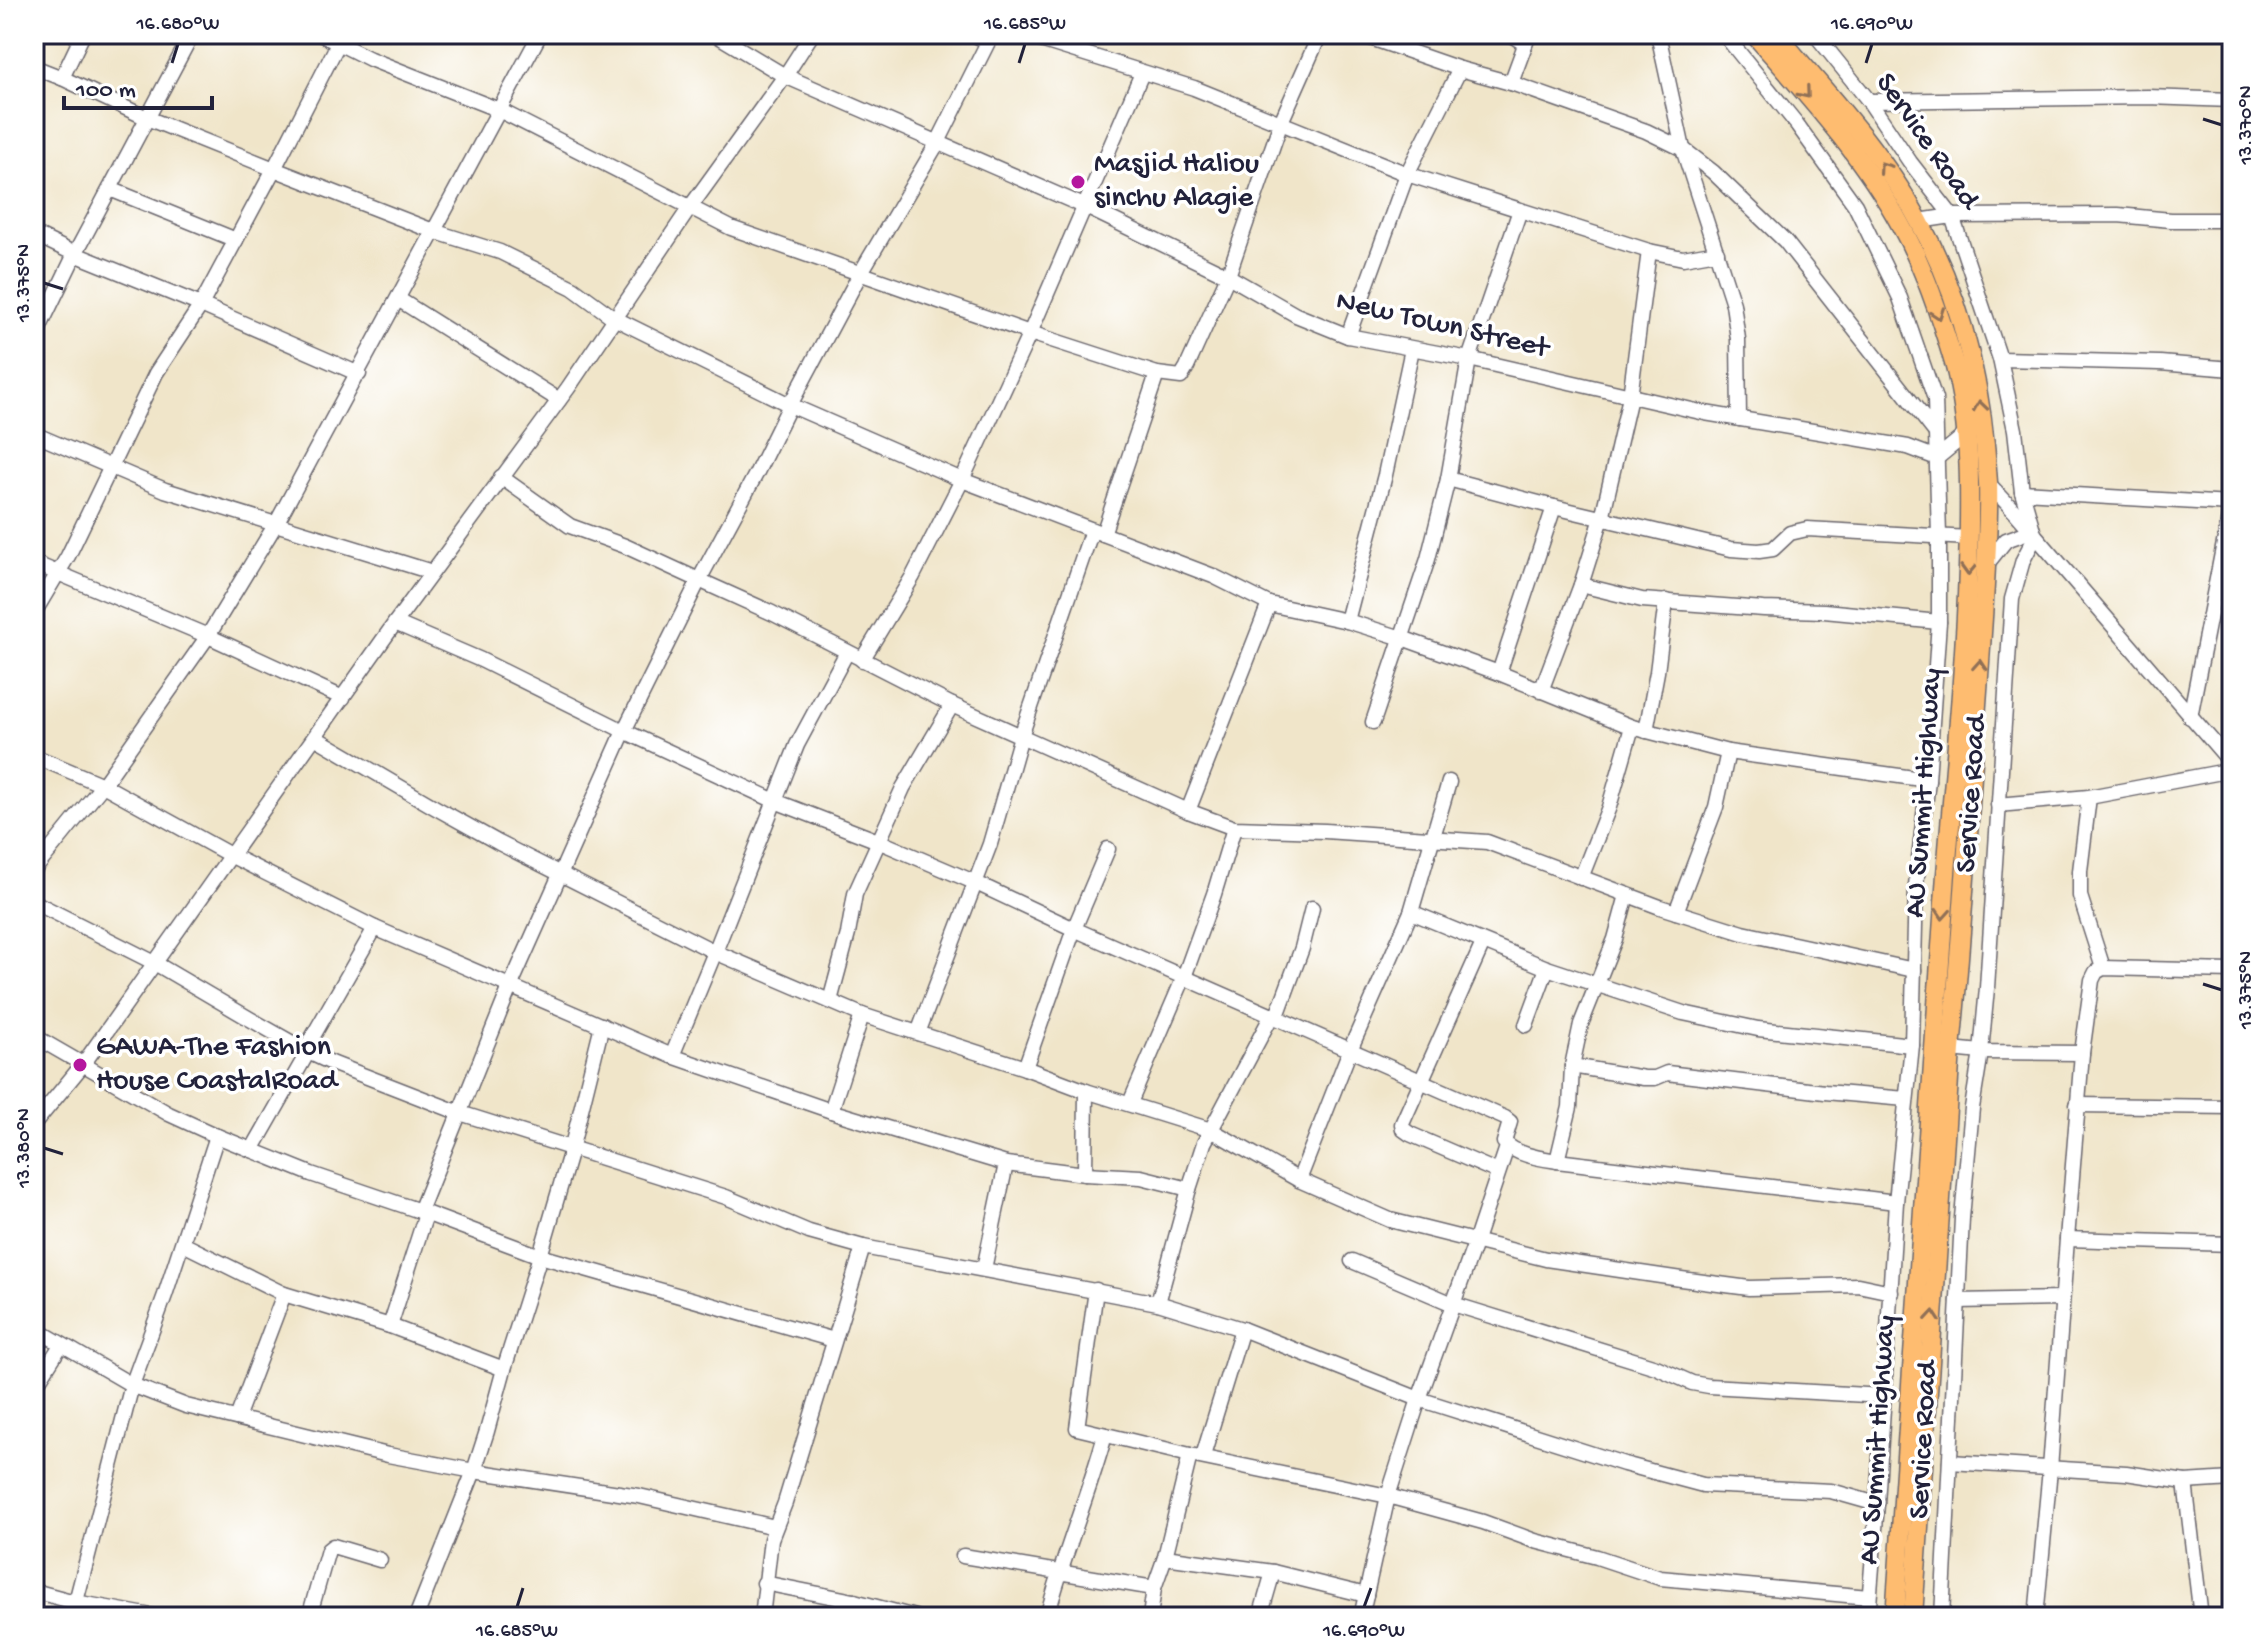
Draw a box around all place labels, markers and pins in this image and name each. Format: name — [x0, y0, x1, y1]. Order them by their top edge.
place label: Masjid Haliou sinchu Alagie — [1094, 148, 1259, 217]
marker: Masjid Haliou sinchu Alagie — [1069, 173, 1087, 191]
place label: GAWA-The Fashion House CoastalRoad — [96, 1031, 339, 1100]
marker: GAWA-The Fashion House CoastalRoad — [71, 1056, 89, 1074]

